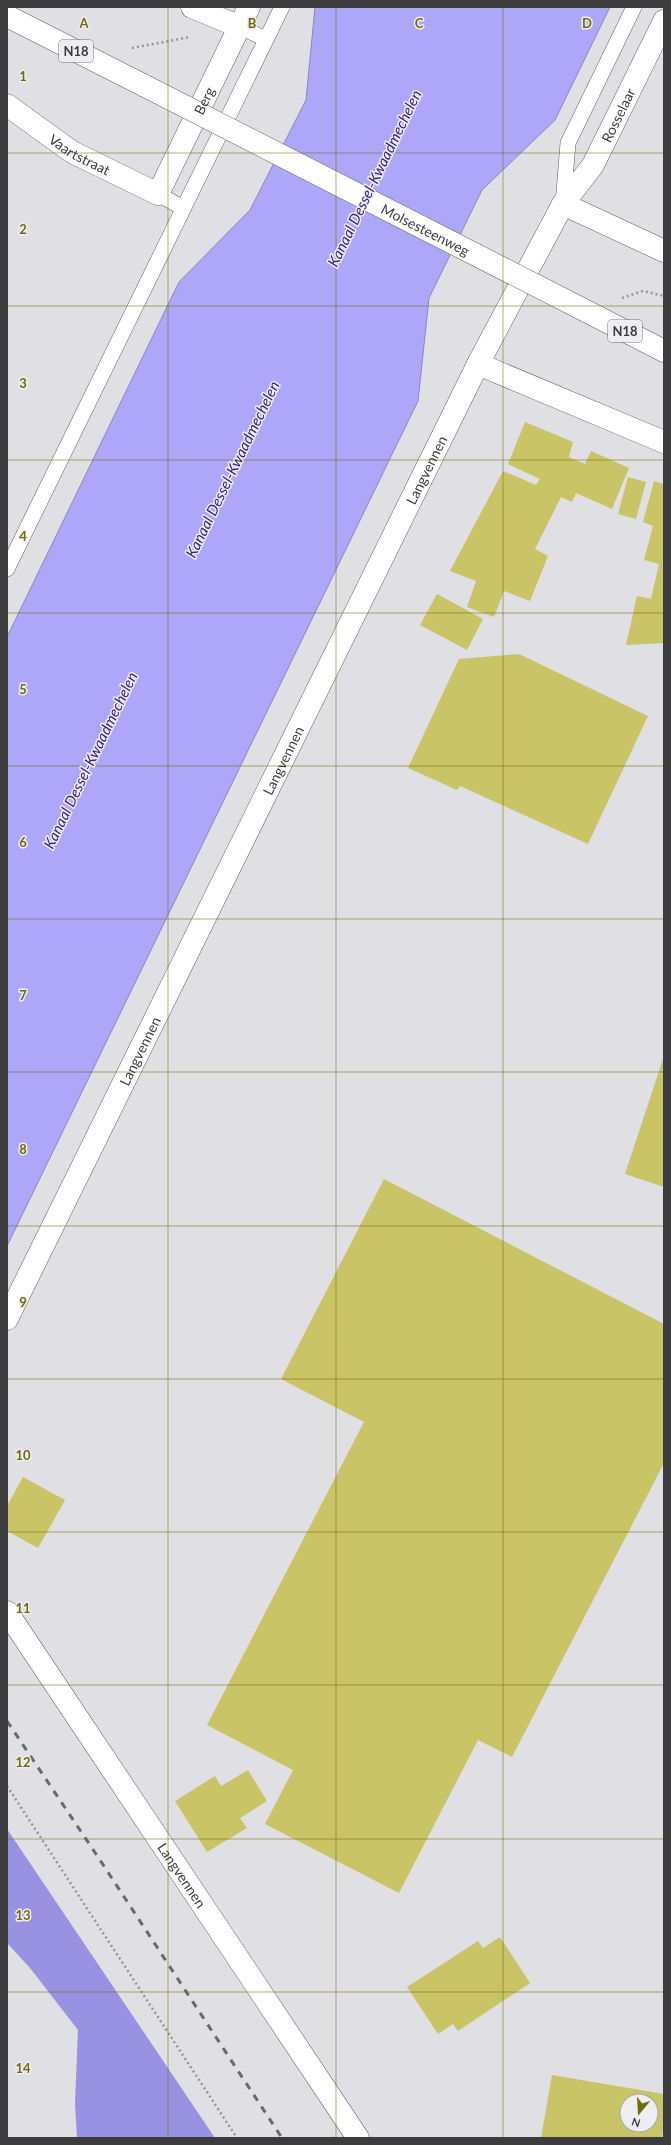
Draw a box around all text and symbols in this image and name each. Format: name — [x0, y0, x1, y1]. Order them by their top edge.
text: A — [78, 15, 89, 31]
text: B — [248, 15, 257, 31]
text: C — [415, 15, 424, 31]
text: D — [582, 15, 592, 31]
road number: N18 — [59, 40, 93, 62]
text: 1 — [19, 68, 27, 84]
street label: Berg — [190, 84, 217, 117]
street label: Rosselaar — [597, 85, 638, 145]
water label: Kanaal Dessel-Kwaadmechelen — [323, 87, 425, 269]
street label: Vaartstraat — [46, 130, 113, 178]
street label: Molsesteenweg — [379, 200, 473, 259]
text: 2 — [19, 221, 27, 237]
road number: N18 — [608, 320, 642, 342]
text: 3 — [19, 375, 27, 391]
water label: Kanaal Dessel-Kwaadmechelen — [181, 378, 283, 560]
street label: Langvennen — [402, 432, 450, 507]
text: 4 — [19, 528, 27, 544]
water label: Kanaal Dessel-Kwaadmechelen — [39, 669, 141, 851]
text: 5 — [19, 681, 27, 697]
street label: Langvennen — [258, 723, 307, 797]
text: 6 — [19, 834, 27, 850]
text: 7 — [19, 987, 27, 1003]
street label: Langvennen — [115, 1014, 163, 1088]
text: 8 — [19, 1141, 27, 1157]
text: 9 — [19, 1294, 27, 1310]
text: 10 — [15, 1447, 31, 1463]
text: 11 — [15, 1600, 31, 1616]
text: 12 — [15, 1754, 31, 1770]
street label: Langvennen — [155, 1839, 210, 1911]
text: 13 — [15, 1907, 31, 1923]
text: 14 — [15, 2060, 31, 2076]
north arrow — [619, 2093, 659, 2133]
text: N — [630, 2115, 642, 2130]

